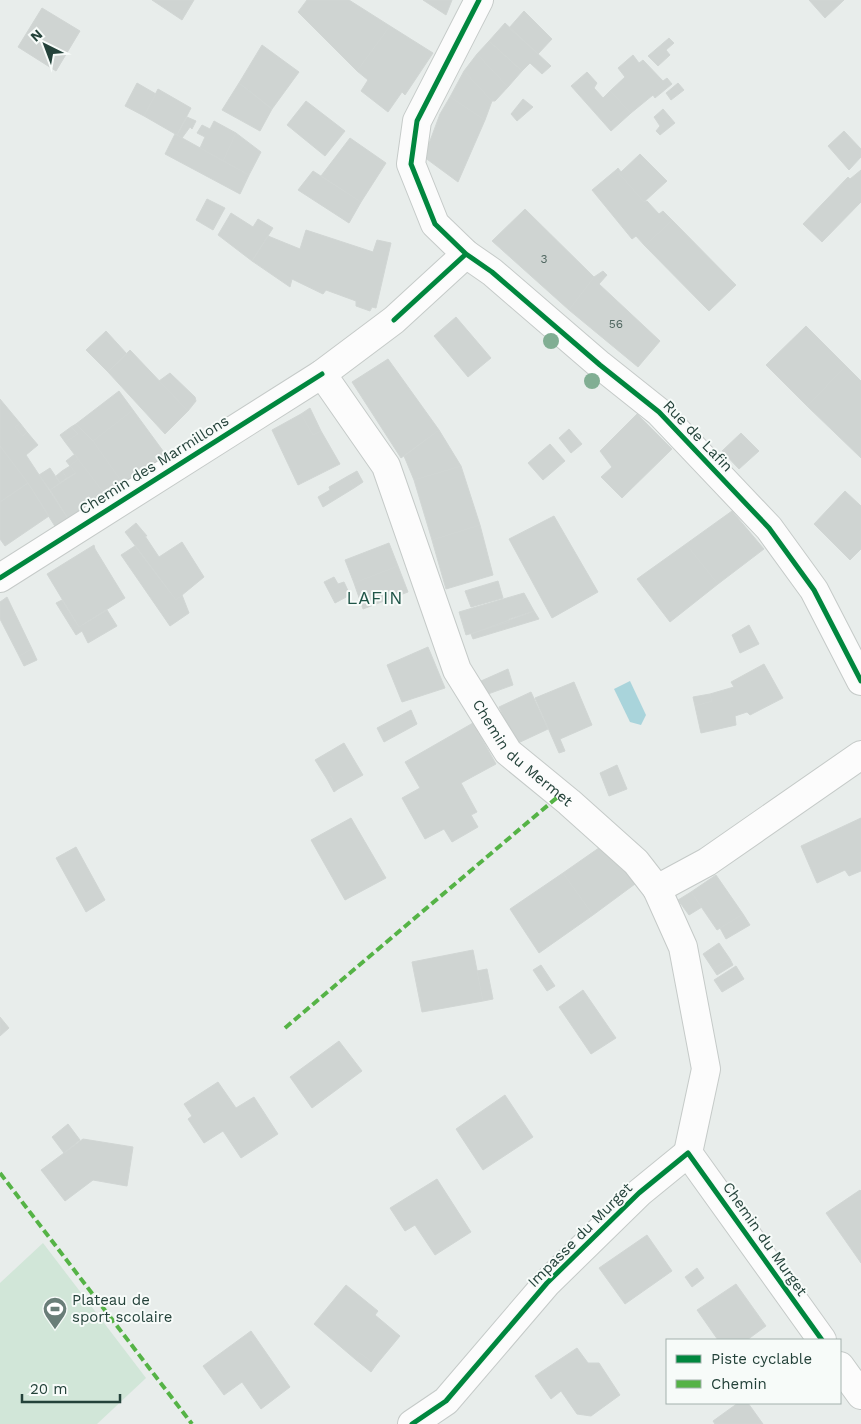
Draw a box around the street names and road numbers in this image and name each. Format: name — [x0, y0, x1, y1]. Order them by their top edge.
street label: Rue de Lafin — [659, 396, 737, 476]
street label: Chemin des Marmillons — [76, 411, 232, 518]
street label: Chemin du Mermet — [469, 696, 577, 811]
street label: Impasse du Murget — [524, 1179, 636, 1291]
street label: Chemin du Murget — [719, 1179, 812, 1300]

